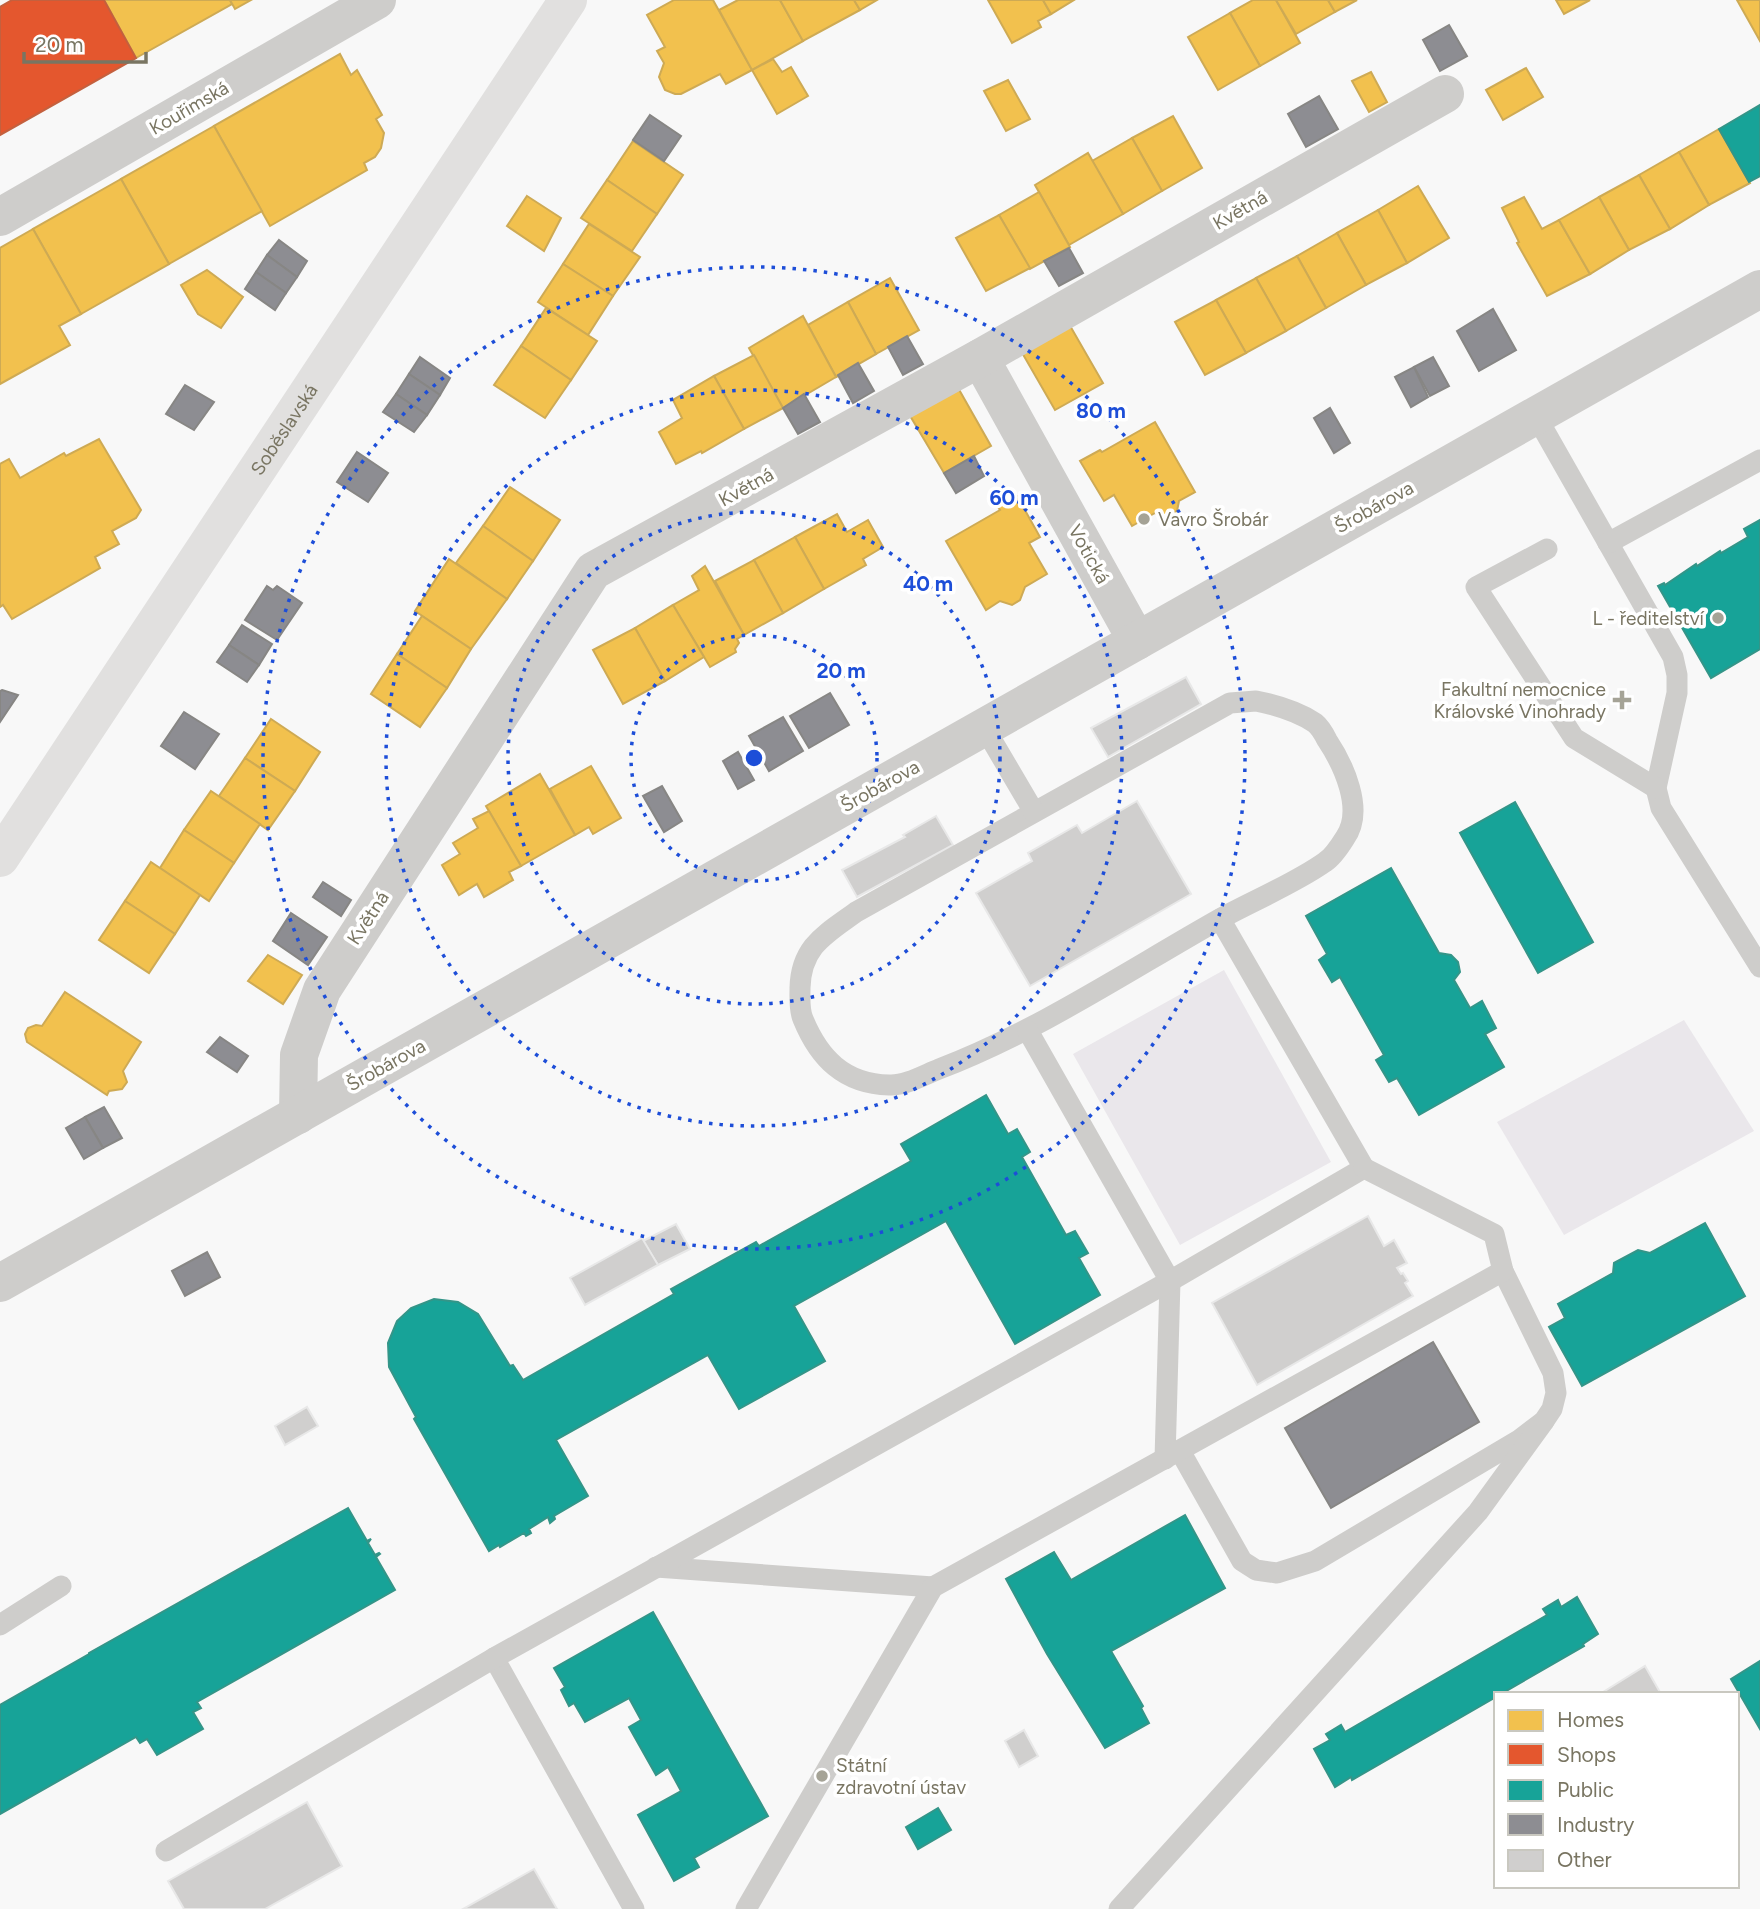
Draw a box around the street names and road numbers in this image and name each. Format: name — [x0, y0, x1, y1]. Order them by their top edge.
street label: Kouřimská — [145, 76, 233, 140]
street label: Květná — [1209, 185, 1271, 235]
street label: Soběslavská — [245, 380, 322, 479]
street label: Květná — [715, 463, 777, 511]
street label: Šrobárova — [1331, 476, 1417, 538]
street label: Votická — [1063, 520, 1115, 588]
street label: Šrobárova — [837, 755, 923, 817]
street label: Květná — [342, 887, 394, 949]
street label: Šrobárova — [343, 1034, 429, 1096]

